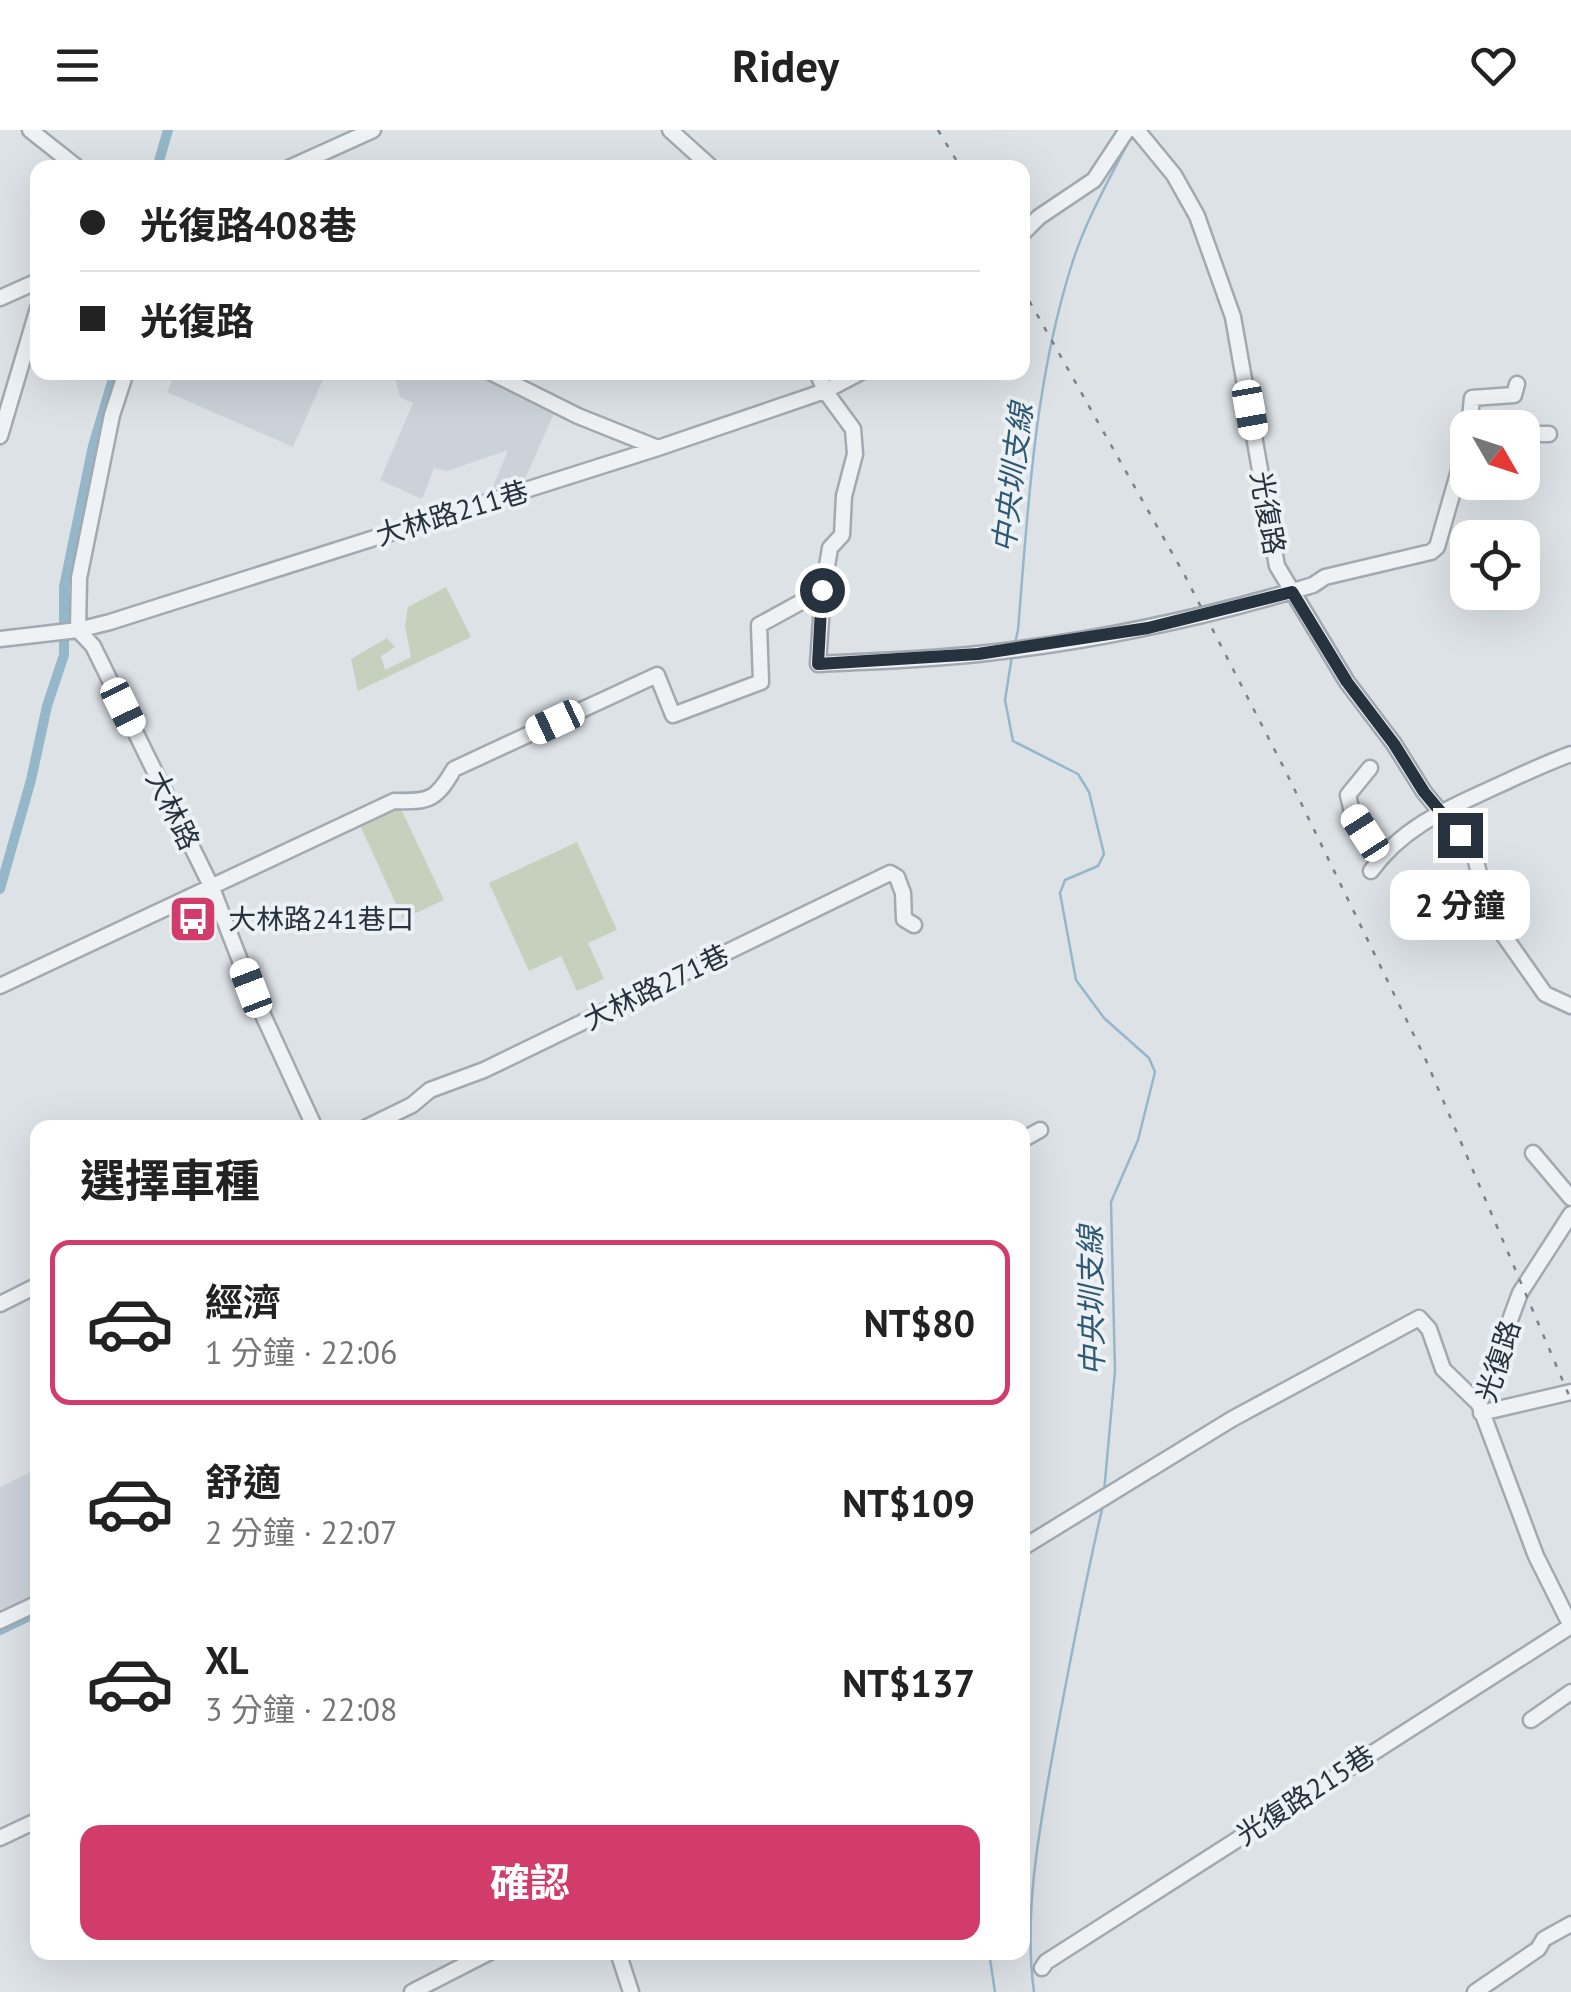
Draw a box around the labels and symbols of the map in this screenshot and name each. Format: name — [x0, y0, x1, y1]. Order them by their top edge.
car — [1230, 378, 1270, 442]
water label: 中央圳支線 — [983, 398, 1040, 555]
north arrow — [1450, 410, 1540, 500]
street label: 光復路 — [1243, 468, 1294, 557]
street label: 大林路211巷 — [371, 472, 533, 553]
route start — [800, 568, 845, 613]
car — [96, 673, 150, 741]
car — [521, 696, 589, 748]
street label: 大林路 — [138, 764, 208, 856]
car — [1336, 800, 1394, 866]
route end — [1438, 813, 1483, 858]
callout: 2 分鐘 — [1390, 870, 1530, 940]
bus stop icon: 大林路241巷口 — [167, 893, 219, 945]
place label: 大林路241巷口 — [228, 900, 414, 937]
street label: 大林路271巷 — [577, 935, 735, 1038]
car — [226, 955, 276, 1021]
water label: 中央圳支線 — [1070, 1223, 1111, 1376]
street label: 光復路 — [1467, 1315, 1528, 1407]
street label: 光復路215巷 — [1228, 1736, 1381, 1853]

